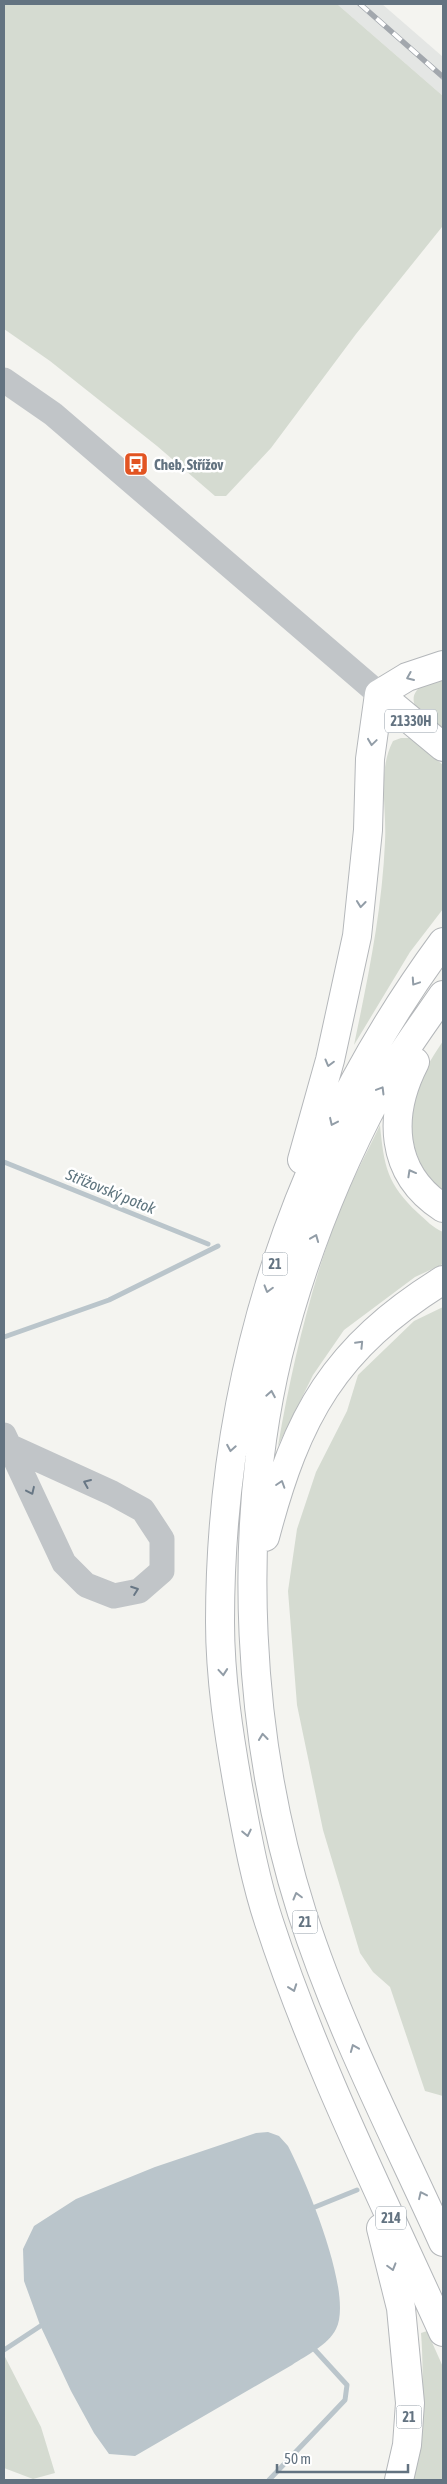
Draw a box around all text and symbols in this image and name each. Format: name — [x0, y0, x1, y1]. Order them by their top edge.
bus stop icon: Cheb, Střížov — [123, 451, 149, 477]
place label: Cheb, Střížov — [154, 456, 224, 473]
one-way arrow — [406, 670, 415, 681]
road number: 21330H — [385, 709, 437, 732]
one-way arrow — [367, 739, 378, 747]
one-way arrow — [355, 901, 366, 909]
one-way arrow — [412, 976, 421, 985]
one-way arrow — [324, 1059, 335, 1068]
one-way arrow — [375, 1086, 385, 1095]
one-way arrow — [329, 1117, 340, 1126]
water label: Střížovský potok — [62, 1165, 159, 1218]
one-way arrow — [407, 1169, 417, 1178]
one-way arrow — [308, 1234, 319, 1243]
road number: 21 — [262, 1252, 288, 1276]
one-way arrow — [263, 1285, 273, 1293]
one-way arrow — [354, 1341, 363, 1350]
one-way arrow — [266, 1390, 276, 1399]
one-way arrow — [227, 1443, 237, 1452]
one-way arrow — [83, 1478, 92, 1489]
one-way arrow — [275, 1481, 285, 1489]
one-way arrow — [25, 1486, 35, 1495]
one-way arrow — [130, 1586, 139, 1596]
one-way arrow — [217, 1668, 228, 1676]
one-way arrow — [258, 1733, 269, 1741]
one-way arrow — [241, 1828, 251, 1837]
one-way arrow — [293, 1892, 303, 1900]
road number: 21 — [292, 1910, 318, 1934]
one-way arrow — [287, 1983, 297, 1992]
one-way arrow — [349, 2044, 360, 2053]
one-way arrow — [417, 2191, 428, 2200]
road number: 214 — [376, 2206, 406, 2230]
one-way arrow — [386, 2262, 397, 2271]
road number: 21 — [396, 2406, 422, 2428]
scale bar — [277, 2442, 408, 2474]
text: 50 m — [284, 2450, 311, 2467]

